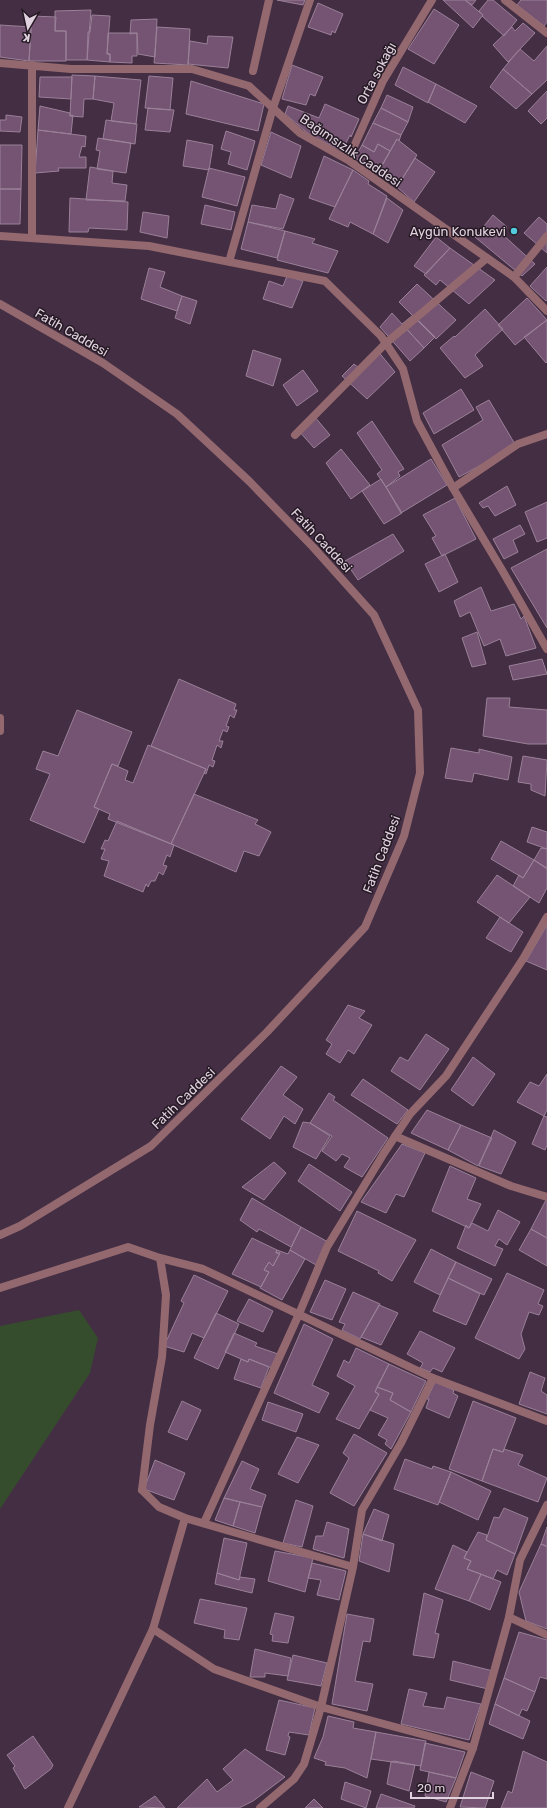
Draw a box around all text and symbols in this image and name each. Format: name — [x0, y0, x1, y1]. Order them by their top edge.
north arrow — [8, 8, 48, 48]
text: K — [21, 30, 31, 44]
street label: Orta sokağı — [354, 40, 400, 107]
street label: Bağımsızlık Caddesi — [297, 111, 404, 191]
place label: Aygün Konukevi — [410, 224, 506, 240]
marker: Aygün Konukevi — [509, 226, 519, 236]
street label: Fatih Caddesi — [32, 305, 111, 359]
street label: Fatih Caddesi — [288, 505, 355, 575]
street label: Fatih Caddesi — [360, 813, 403, 895]
street label: Fatih Caddesi — [149, 1064, 218, 1132]
scale bar — [411, 1774, 493, 1800]
text: 20 m — [417, 1781, 445, 1795]

